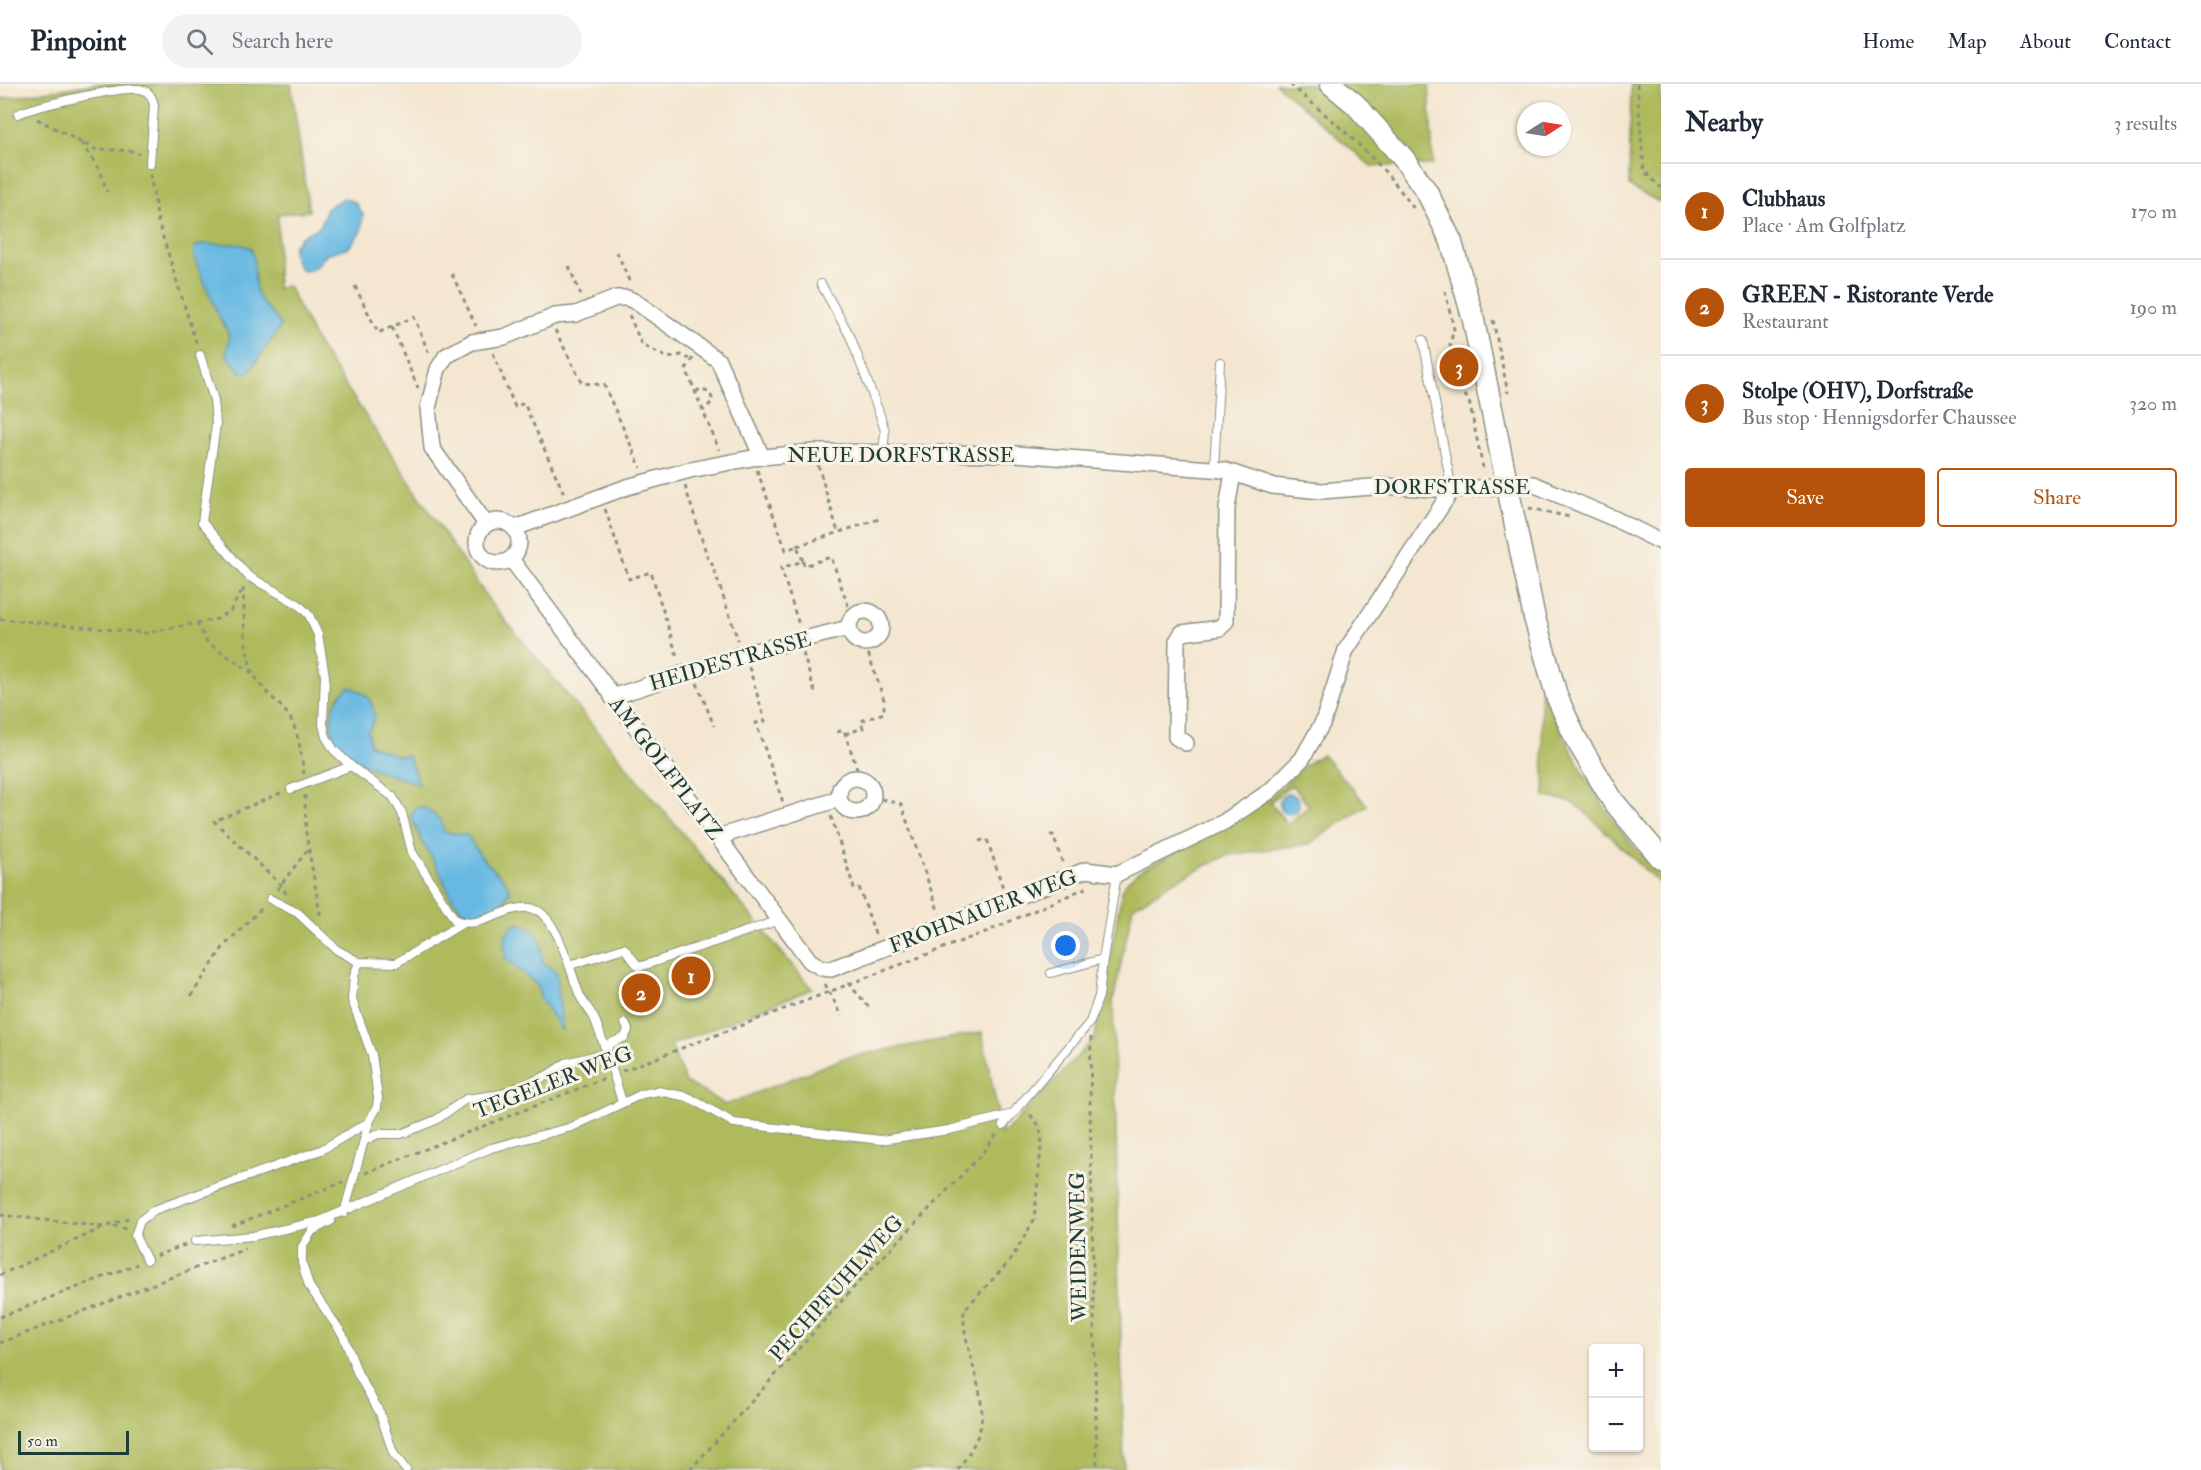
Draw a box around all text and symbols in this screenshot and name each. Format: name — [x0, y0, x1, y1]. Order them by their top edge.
search box — [162, 14, 582, 68]
text: Pinpoint — [30, 24, 126, 59]
icon: search — [183, 25, 216, 58]
text: Search here — [231, 27, 333, 55]
text: Home — [1862, 28, 1914, 55]
text: Map — [1947, 28, 1987, 55]
text: About — [2020, 28, 2071, 55]
text: Contact — [2104, 28, 2171, 55]
north arrow — [1517, 102, 1571, 156]
text: Nearby — [1685, 107, 1763, 139]
text: 3 results — [2114, 111, 2177, 136]
text: Clubhaus — [1742, 185, 1825, 213]
text: 1 — [1701, 199, 1708, 224]
text: 170 m — [2131, 199, 2177, 224]
text: Place · Am Golfplatz — [1742, 213, 1906, 238]
text: GREEN - Ristorante Verde — [1742, 281, 1993, 309]
text: 2 — [1699, 295, 1710, 320]
text: 190 m — [2130, 295, 2177, 320]
text: Restaurant — [1742, 309, 1829, 334]
pin: 3 — [1440, 344, 1478, 390]
text: Stolpe (OHV), Dorfstraße — [1742, 377, 1973, 405]
text: 3 — [1701, 391, 1708, 416]
text: 320 m — [2129, 391, 2177, 416]
text: Bus stop · Hennigsdorfer Chaussee — [1742, 405, 2017, 430]
street label: NEUE DORFSTRASSE — [787, 442, 1015, 469]
button: Save — [1685, 468, 1925, 527]
button: Share — [1937, 468, 2177, 527]
street label: DORFSTRASSE — [1374, 474, 1530, 501]
street label: HEIDESTRASSE — [646, 625, 814, 697]
street label: AM GOLFPLATZ — [602, 690, 729, 846]
street label: FROHNAUER WEG — [885, 863, 1081, 960]
your location — [1051, 931, 1080, 960]
pin: 1 — [672, 954, 710, 998]
pin: 2 — [622, 970, 660, 1016]
street label: TEGELER WEG — [470, 1040, 636, 1125]
street label: WEIDENWEG — [1064, 1172, 1093, 1323]
street label: PECHPFUHLWEG — [764, 1210, 909, 1367]
map controls — [1589, 1344, 1643, 1452]
button: + — [1589, 1344, 1643, 1398]
button: − — [1589, 1398, 1643, 1452]
scale bar — [18, 1428, 129, 1456]
text: 50 m — [27, 1431, 58, 1451]

